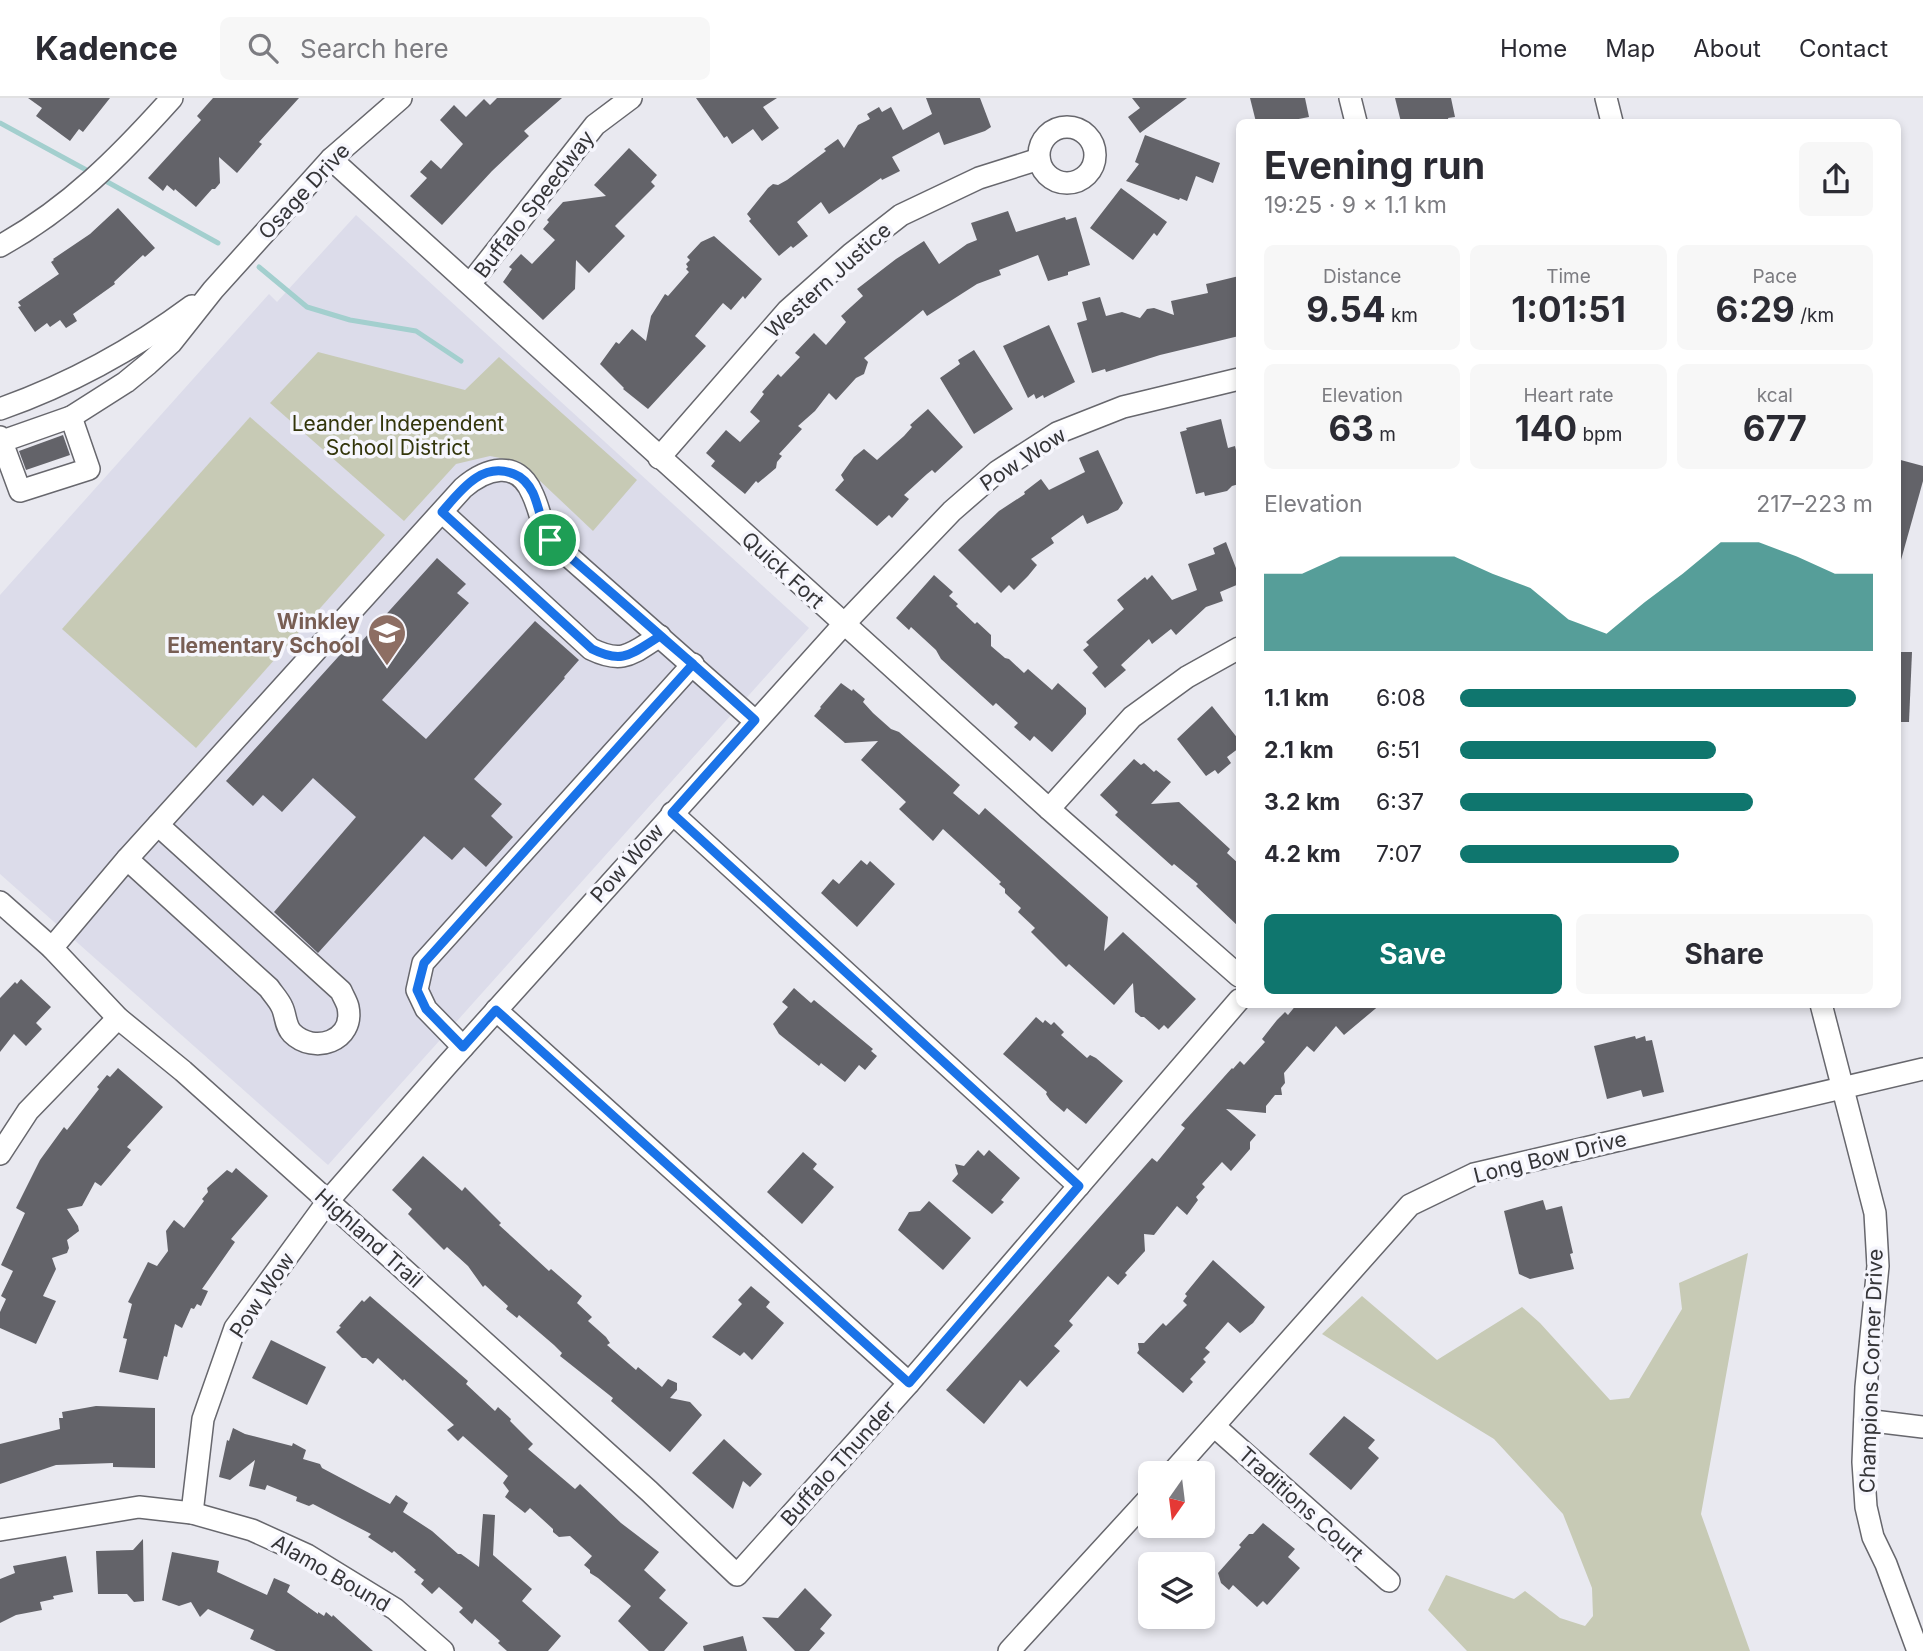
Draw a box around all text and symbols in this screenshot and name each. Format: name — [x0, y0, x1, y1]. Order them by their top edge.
search box — [220, 17, 710, 80]
text: Kadence — [35, 28, 178, 68]
icon: search — [244, 29, 282, 67]
text: Search here — [300, 33, 449, 64]
text: Home — [1500, 34, 1567, 63]
text: Map — [1605, 34, 1655, 63]
text: About — [1693, 34, 1761, 63]
text: Contact — [1799, 34, 1888, 63]
street label: Buffalo Speedway — [469, 125, 599, 283]
street label: Osage Drive — [253, 138, 355, 244]
text: Evening run — [1264, 142, 1485, 188]
button: share — [1799, 142, 1873, 216]
text: 19:25 · 9 × 1.1 km — [1264, 191, 1447, 219]
street label: Western Justice — [760, 217, 896, 343]
text: Distance — [1323, 265, 1401, 288]
text: Time — [1546, 265, 1591, 288]
text: Pace — [1752, 265, 1797, 288]
text: 9.54 — [1306, 288, 1386, 330]
text: 1:01:51 — [1511, 288, 1626, 330]
text: 6:29 — [1716, 288, 1795, 330]
text: km — [1386, 304, 1418, 327]
text: /km — [1795, 304, 1834, 327]
text: Elevation — [1321, 384, 1403, 407]
text: Heart rate — [1523, 384, 1613, 407]
text: kcal — [1757, 384, 1793, 407]
text: 63 — [1329, 407, 1374, 449]
text: 140 — [1515, 407, 1577, 449]
text: 677 — [1743, 407, 1807, 449]
park label: Leander Independent School District — [292, 411, 504, 460]
street label: Pow Wow — [975, 422, 1071, 496]
text: m — [1374, 423, 1396, 446]
text: bpm — [1577, 423, 1622, 446]
text: Elevation — [1264, 490, 1363, 518]
text: 217–223 m — [1756, 490, 1873, 518]
pin — [520, 510, 580, 570]
icon: arrive — [531, 521, 569, 559]
street label: Quick Fort — [737, 526, 829, 614]
place label: Winkley Elementary School — [167, 609, 360, 658]
school or university icon: Winkley Elementary School — [366, 612, 408, 667]
text: 1.1 km — [1264, 684, 1329, 712]
text: 6:08 — [1376, 684, 1426, 712]
text: 2.1 km — [1264, 736, 1334, 764]
text: 6:51 — [1376, 736, 1420, 764]
text: 3.2 km — [1264, 788, 1340, 816]
text: 6:37 — [1376, 788, 1424, 816]
street label: Pow Wow — [585, 818, 669, 908]
text: 4.2 km — [1264, 840, 1341, 868]
text: 7:07 — [1376, 840, 1422, 868]
button: Save — [1264, 914, 1562, 994]
button: Share — [1576, 914, 1873, 994]
street label: Long Bow Drive — [1471, 1126, 1629, 1188]
street label: Highland Trail — [310, 1183, 428, 1293]
street label: Pow Wow — [224, 1248, 300, 1342]
street label: Champions Corner Drive — [1854, 1248, 1888, 1494]
street label: Buffalo Thunder — [775, 1395, 901, 1531]
street label: Traditions Court — [1233, 1441, 1369, 1567]
north arrow — [1138, 1461, 1214, 1538]
map controls — [1138, 1461, 1215, 1629]
street label: Alamo Bound — [267, 1529, 395, 1617]
button: layers — [1138, 1552, 1215, 1629]

